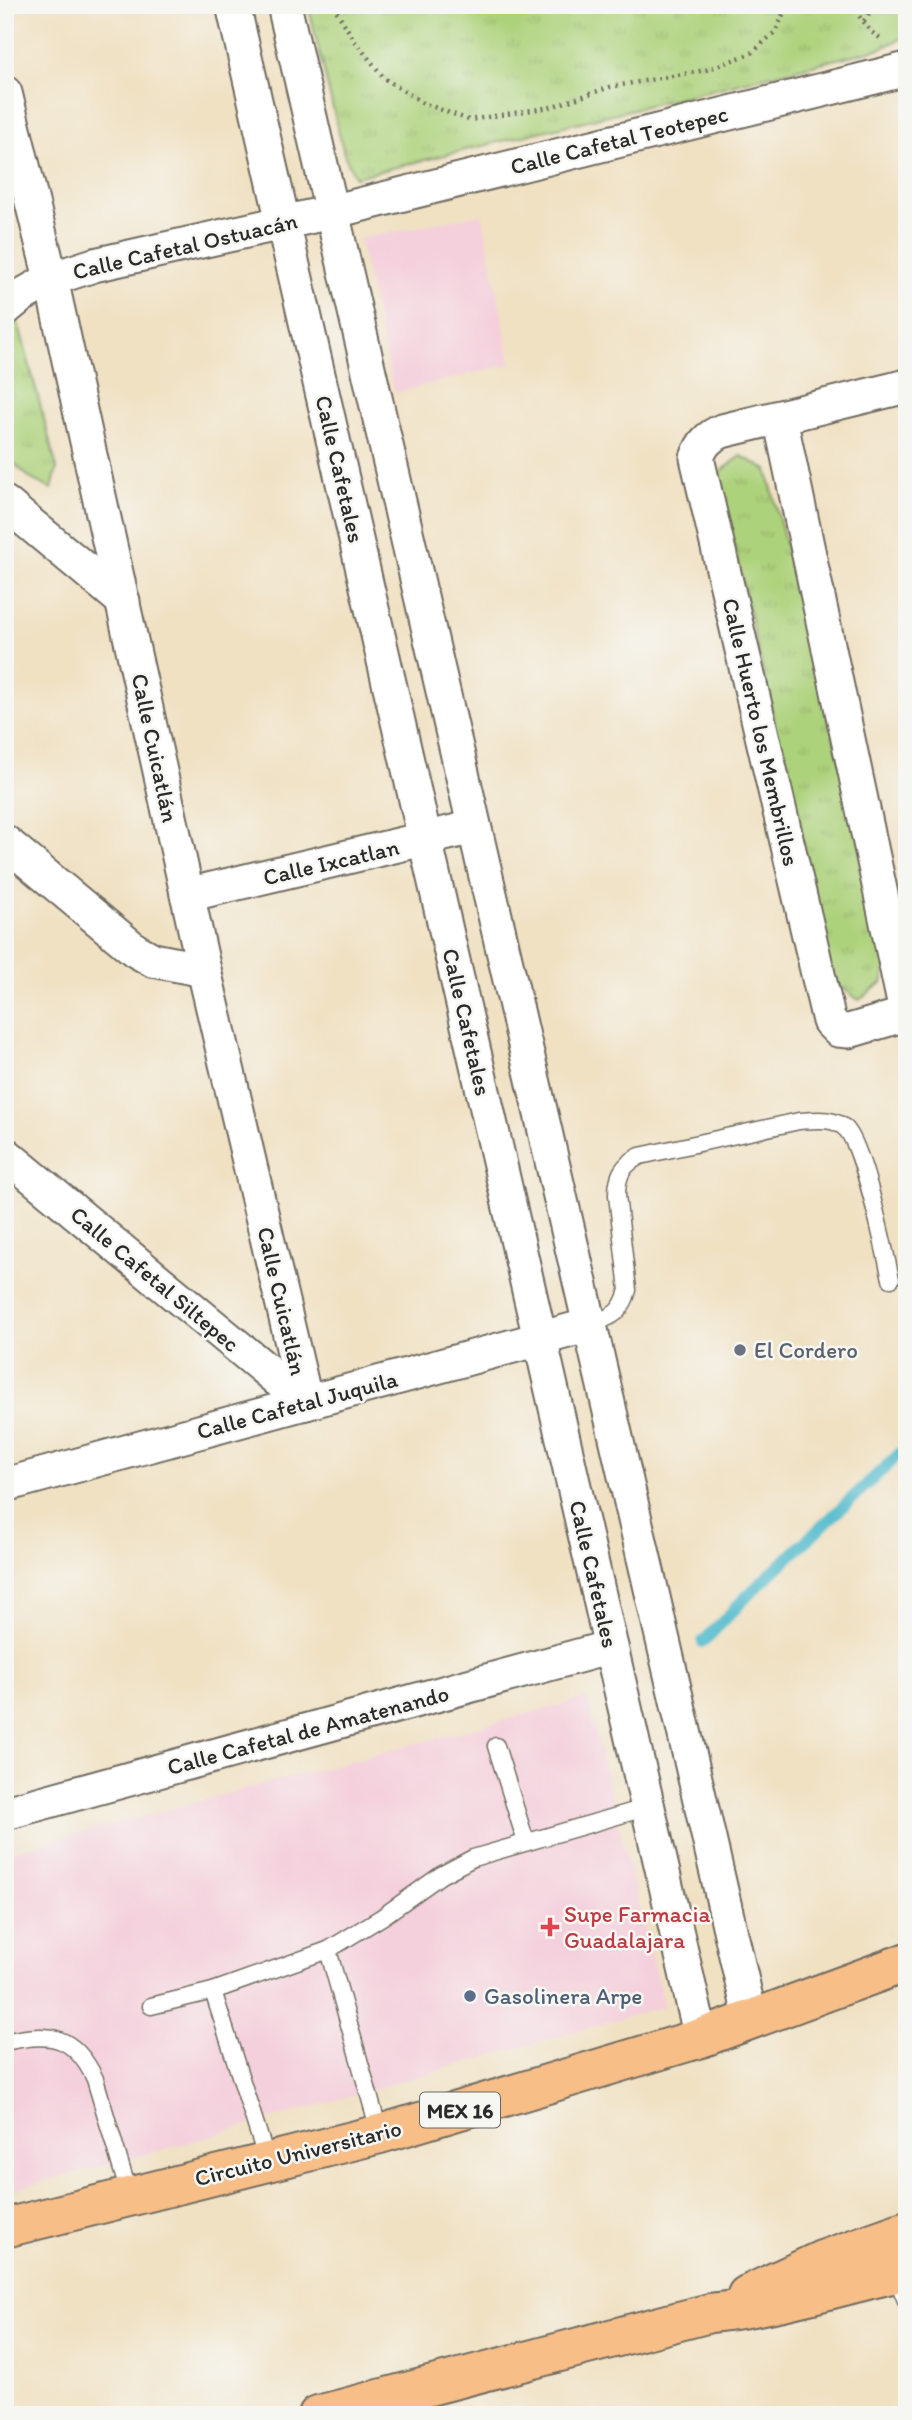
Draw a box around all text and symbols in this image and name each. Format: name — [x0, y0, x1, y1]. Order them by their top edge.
street label: Calle Cafetal Teotepec — [507, 99, 731, 181]
street label: Calle Cafetal Ostuacán — [70, 207, 300, 285]
street label: Calle Cafetales — [309, 393, 371, 545]
street label: Calle Huerto los Membrillos — [717, 595, 805, 869]
street label: Calle Cuicatlán — [126, 671, 184, 825]
street label: Calle Ixcatlan — [260, 833, 402, 891]
street label: Calle Cafetales — [436, 946, 498, 1098]
street label: Calle Cafetal Siltepec — [65, 1200, 245, 1358]
street label: Calle Cuicatlán — [251, 1224, 313, 1378]
place label: El Cordero — [754, 1336, 858, 1364]
marker: El Cordero — [732, 1342, 748, 1358]
street label: Calle Cafetal Juquila — [193, 1365, 401, 1445]
street label: Calle Cafetales — [563, 1498, 625, 1650]
street label: Calle Cafetal de Amatenando — [164, 1679, 452, 1781]
place label: Supe Farmacia Guadalajara — [564, 1900, 710, 1954]
marker: Supe Farmacia Guadalajara — [542, 1919, 558, 1935]
place label: Gasolinera Arpe — [484, 1982, 642, 2010]
marker: Gasolinera Arpe — [462, 1988, 478, 2004]
road number: MEX 16 — [420, 2092, 500, 2128]
street label: Circuito Universitario — [192, 2114, 404, 2192]

